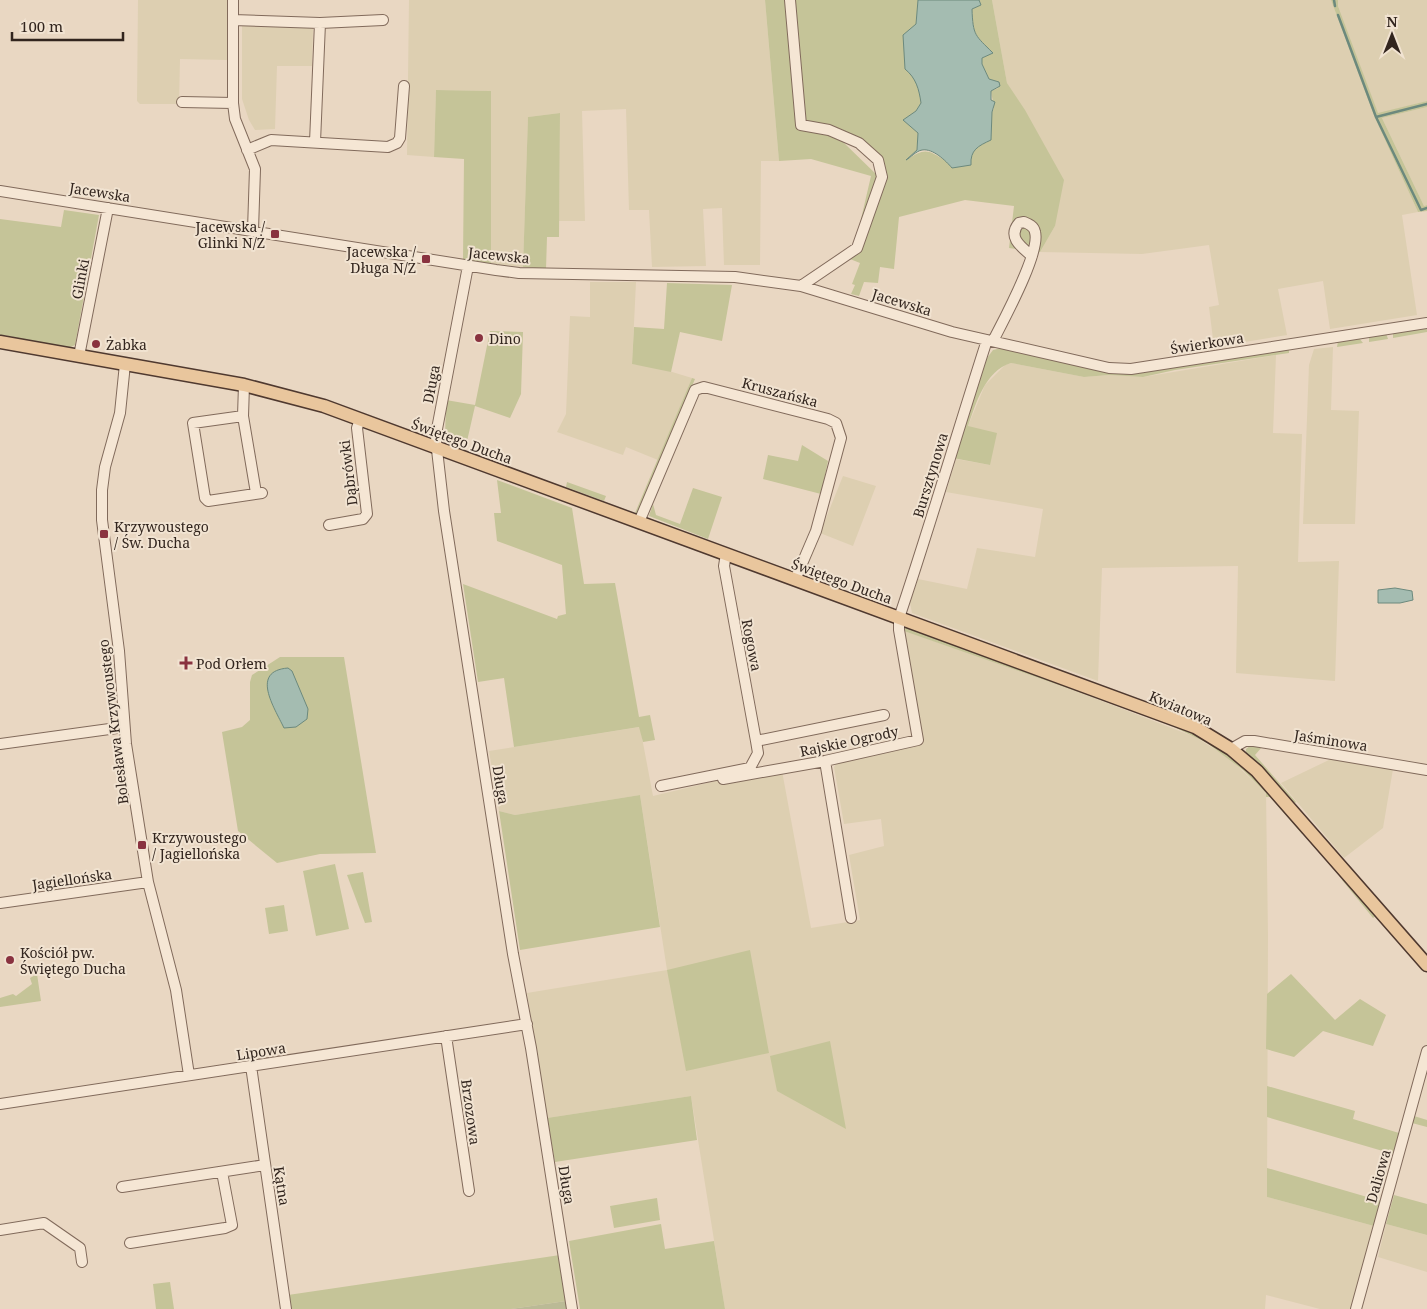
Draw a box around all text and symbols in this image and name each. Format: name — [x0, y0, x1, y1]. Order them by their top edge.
scale bar — [12, 10, 124, 42]
north arrow — [1367, 10, 1417, 60]
text: N — [1386, 12, 1398, 31]
text: 100 m — [20, 16, 63, 36]
street label: Jacewska — [67, 178, 132, 206]
place label: Jacewska / Glinki N/Ż — [195, 217, 266, 252]
marker: Jacewska / Glinki N/Ż — [269, 228, 281, 240]
place label: Jacewska / Długa N/Ż — [346, 242, 417, 277]
street label: Jacewska — [466, 242, 531, 268]
marker: Jacewska / Długa N/Ż — [420, 253, 432, 265]
street label: Glinki — [67, 257, 93, 301]
street label: Jacewska — [869, 284, 934, 320]
street label: Świerkowa — [1169, 328, 1245, 358]
place label: Dino — [489, 329, 521, 348]
marker: Dino — [473, 332, 485, 344]
place label: Żabka — [106, 335, 147, 354]
marker: Żabka — [90, 338, 102, 350]
street label: Długa — [418, 363, 444, 405]
street label: Kruszańska — [740, 373, 820, 411]
street label: Świętego Ducha — [409, 414, 515, 468]
street label: Bursztynowa — [908, 430, 952, 520]
street label: Dąbrówki — [334, 439, 361, 507]
place label: Krzywoustego / Św. Ducha — [114, 517, 209, 552]
marker: Krzywoustego / Św. Ducha — [98, 528, 110, 540]
street label: Świętego Ducha — [789, 554, 895, 608]
street label: Rogowa — [738, 617, 766, 673]
street label: Bolesława Krzywoustego — [93, 638, 133, 806]
place label: Pod Orłem — [196, 654, 267, 673]
marker: Pod Orłem — [180, 657, 192, 669]
street label: Kwiatowa — [1147, 686, 1216, 730]
street label: Rajskie Ogrody — [798, 721, 900, 761]
street label: Jaśminowa — [1292, 725, 1369, 755]
street label: Długa — [489, 764, 513, 806]
place label: Krzywoustego / Jagiellońska — [152, 828, 247, 863]
marker: Krzywoustego / Jagiellońska — [136, 839, 148, 851]
street label: Jagiellońska — [30, 864, 113, 894]
place label: Kościół pw. Świętego Ducha — [20, 943, 126, 978]
marker: Kościół pw. Świętego Ducha — [4, 954, 16, 966]
street label: Lipowa — [235, 1038, 287, 1064]
street label: Brzozowa — [457, 1078, 485, 1146]
street label: Daliowa — [1361, 1147, 1395, 1205]
street label: Długa — [555, 1164, 579, 1206]
street label: Kątna — [270, 1165, 294, 1207]

